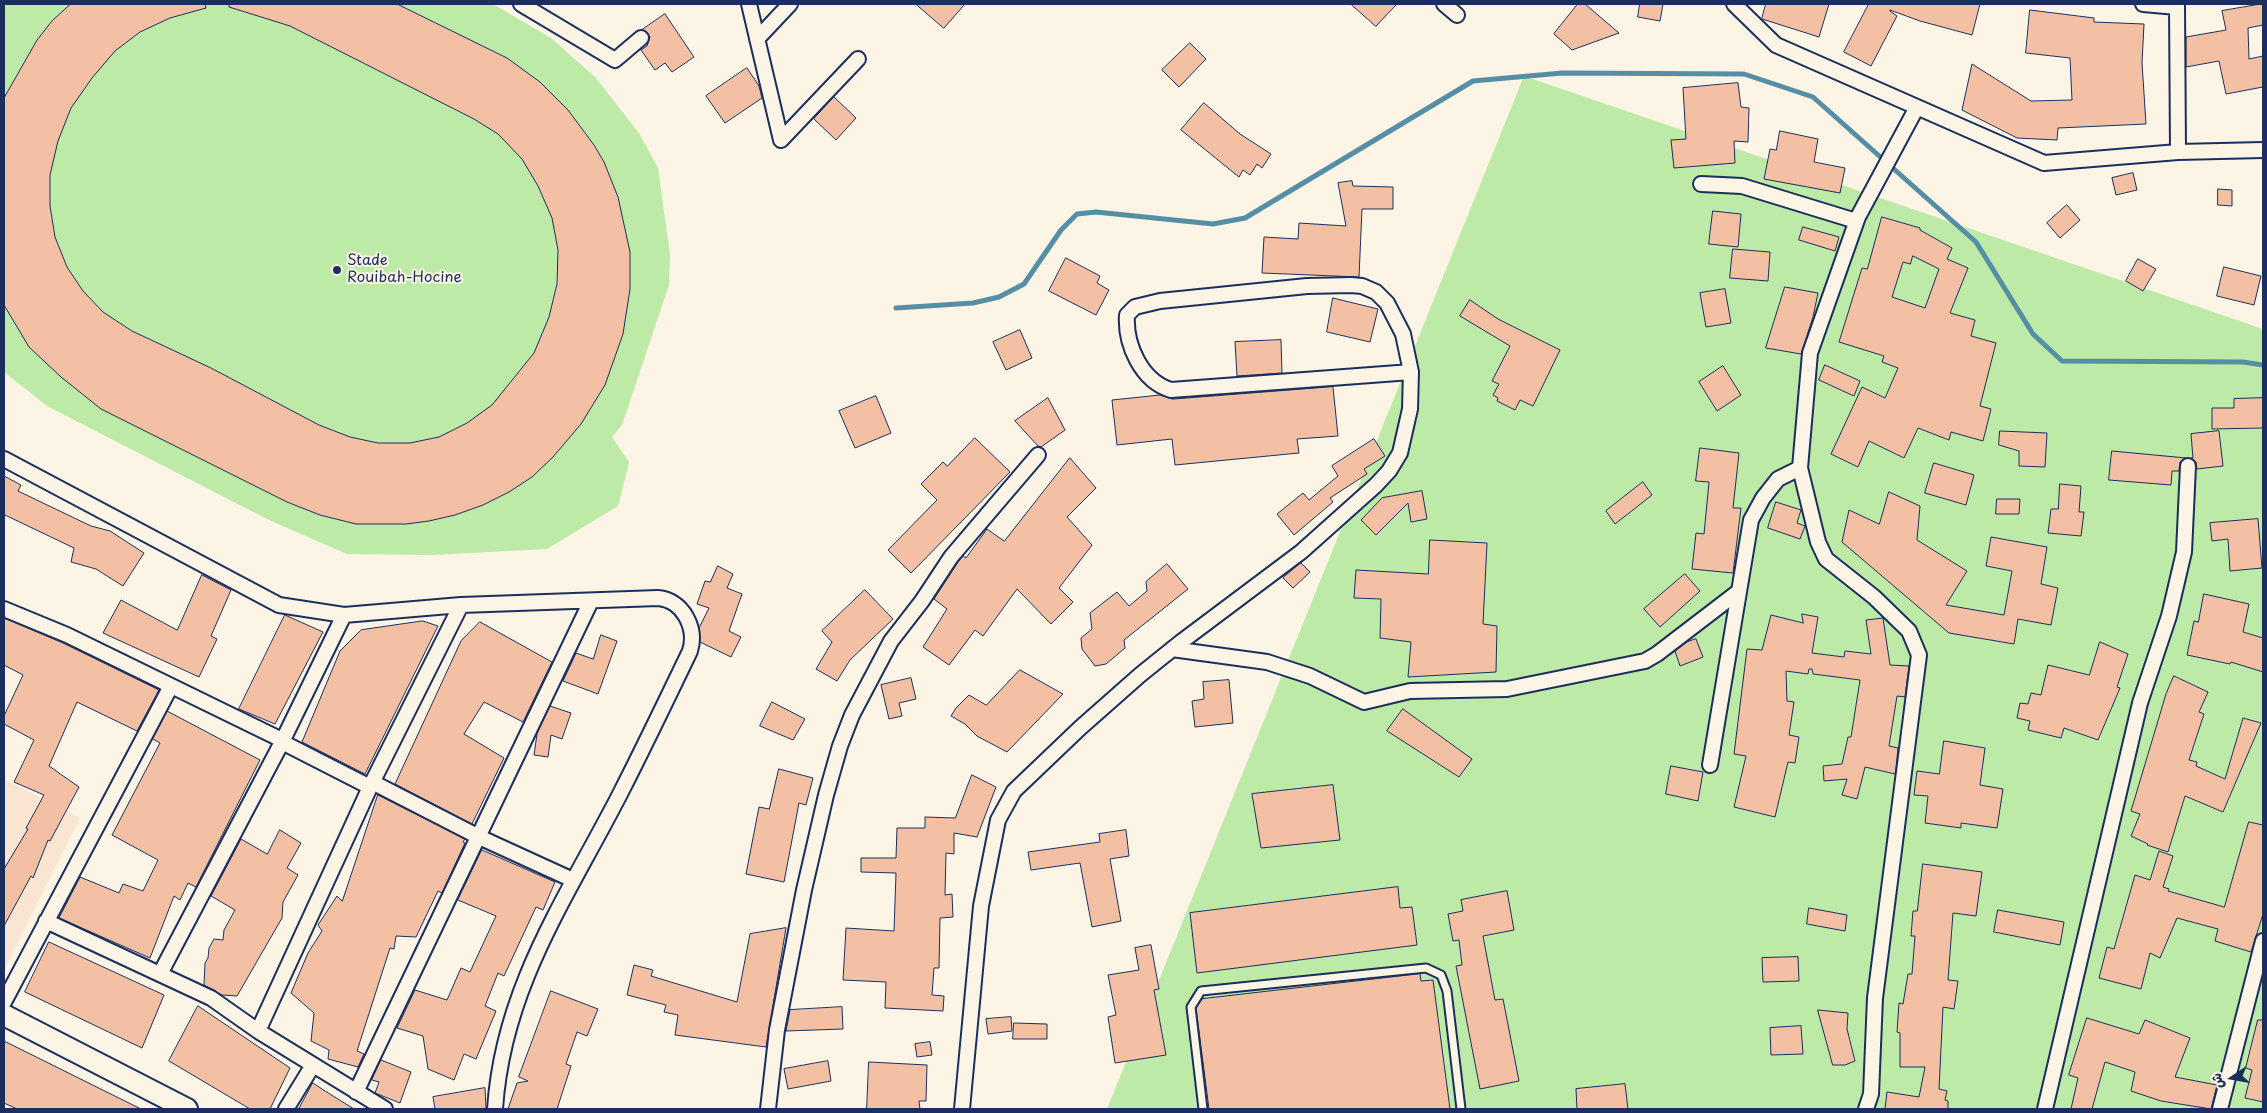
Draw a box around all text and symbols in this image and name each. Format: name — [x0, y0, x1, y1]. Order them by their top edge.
place label: Stade Rouibah-Hocine — [347, 252, 462, 287]
marker: Stade Rouibah-Hocine — [331, 264, 343, 276]
north arrow — [2207, 1053, 2257, 1103]
text: ش — [2205, 1072, 2229, 1091]

